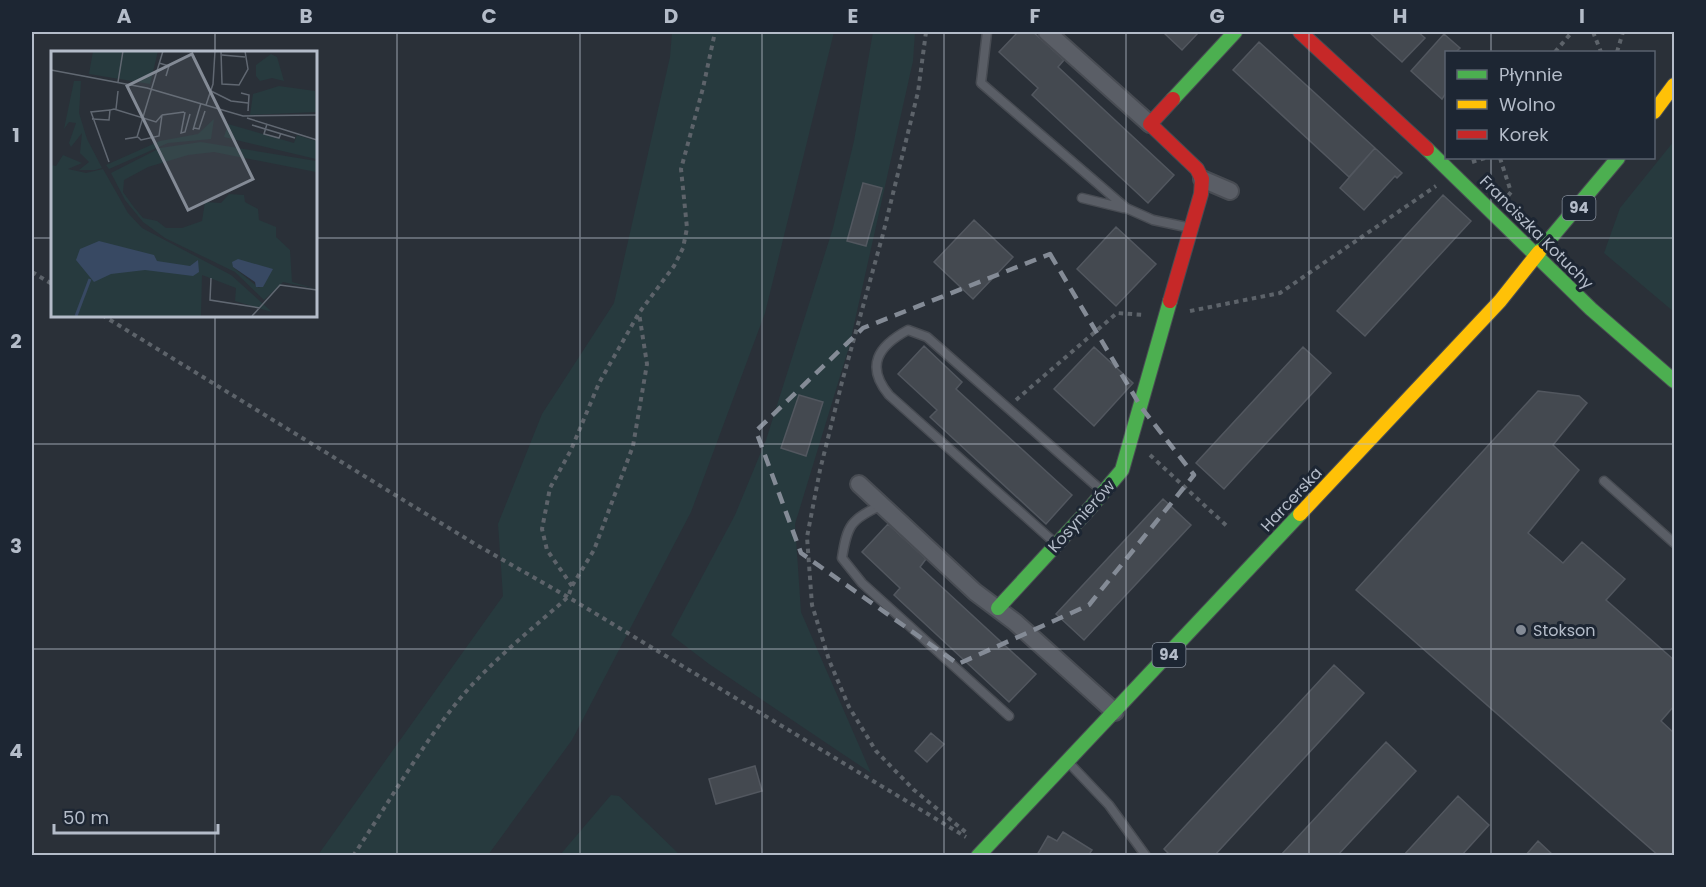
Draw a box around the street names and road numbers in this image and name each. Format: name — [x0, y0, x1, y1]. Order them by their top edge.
street label: Franciszka Kotuchy — [1475, 170, 1599, 294]
road number: 94 — [1562, 196, 1596, 220]
street label: Harcerska — [1255, 462, 1327, 537]
street label: Kosynierów — [1043, 475, 1120, 558]
road number: 94 — [1152, 643, 1186, 667]

